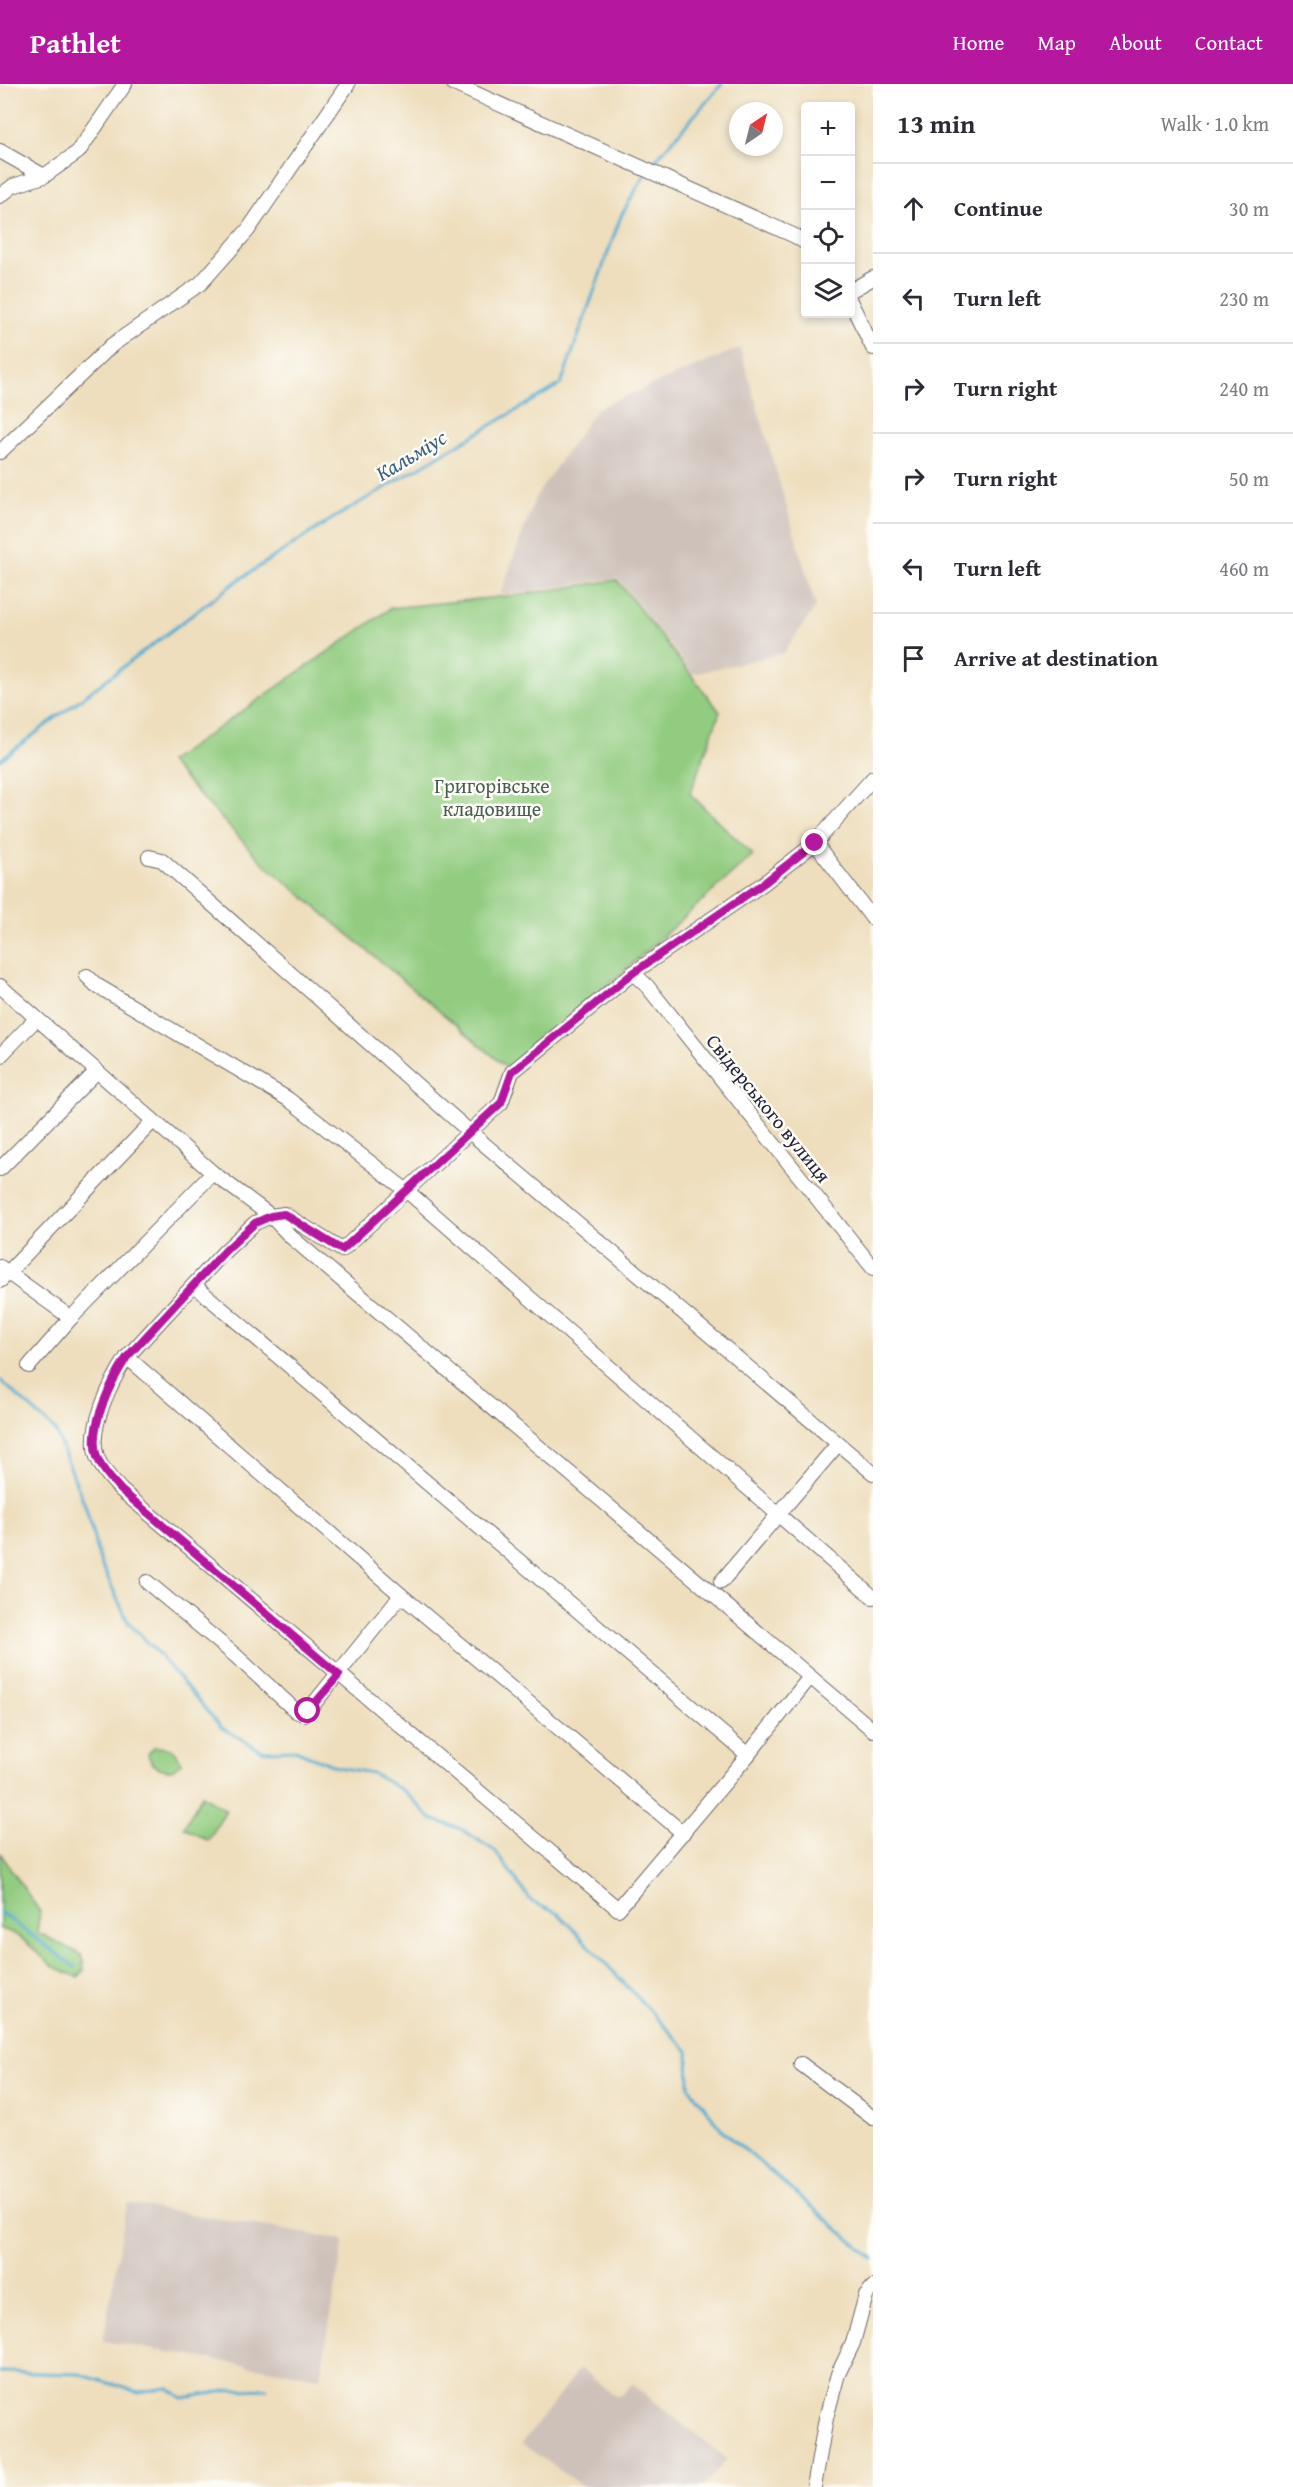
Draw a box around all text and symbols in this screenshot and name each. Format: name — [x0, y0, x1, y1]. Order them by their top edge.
text: Pathlet — [30, 22, 121, 63]
text: Home — [953, 27, 1004, 58]
text: Map — [1037, 27, 1076, 58]
text: About — [1109, 27, 1162, 58]
text: Contact — [1195, 27, 1263, 58]
north arrow — [729, 102, 783, 156]
map controls — [801, 102, 855, 318]
button: + — [801, 102, 855, 156]
text: 13 min — [897, 104, 975, 143]
text: Walk · 1.0 km — [1160, 109, 1269, 138]
button: − — [801, 156, 855, 210]
icon: ahead — [897, 192, 930, 225]
text: Continue — [954, 192, 1043, 224]
text: 30 m — [1229, 194, 1269, 223]
button: locate — [801, 210, 855, 264]
button: layers — [801, 264, 855, 318]
icon: left — [897, 282, 930, 315]
text: Turn left — [954, 282, 1041, 314]
text: 230 m — [1219, 284, 1269, 313]
icon: right — [897, 372, 930, 405]
text: Turn right — [954, 372, 1057, 404]
text: 240 m — [1219, 374, 1269, 403]
water label: Кальміус — [370, 421, 453, 488]
icon: right — [897, 462, 930, 495]
text: Turn right — [954, 462, 1057, 494]
text: 50 m — [1229, 464, 1269, 493]
icon: left — [897, 552, 930, 585]
text: Turn left — [954, 552, 1041, 584]
text: 460 m — [1219, 554, 1269, 583]
icon: arrive — [897, 642, 930, 675]
text: Arrive at destination — [954, 642, 1158, 674]
park label: Григорівське кладовище — [434, 771, 550, 823]
route end — [801, 829, 827, 855]
street label: Свiдерського вулиця — [700, 1027, 838, 1189]
route start — [294, 1697, 320, 1723]

